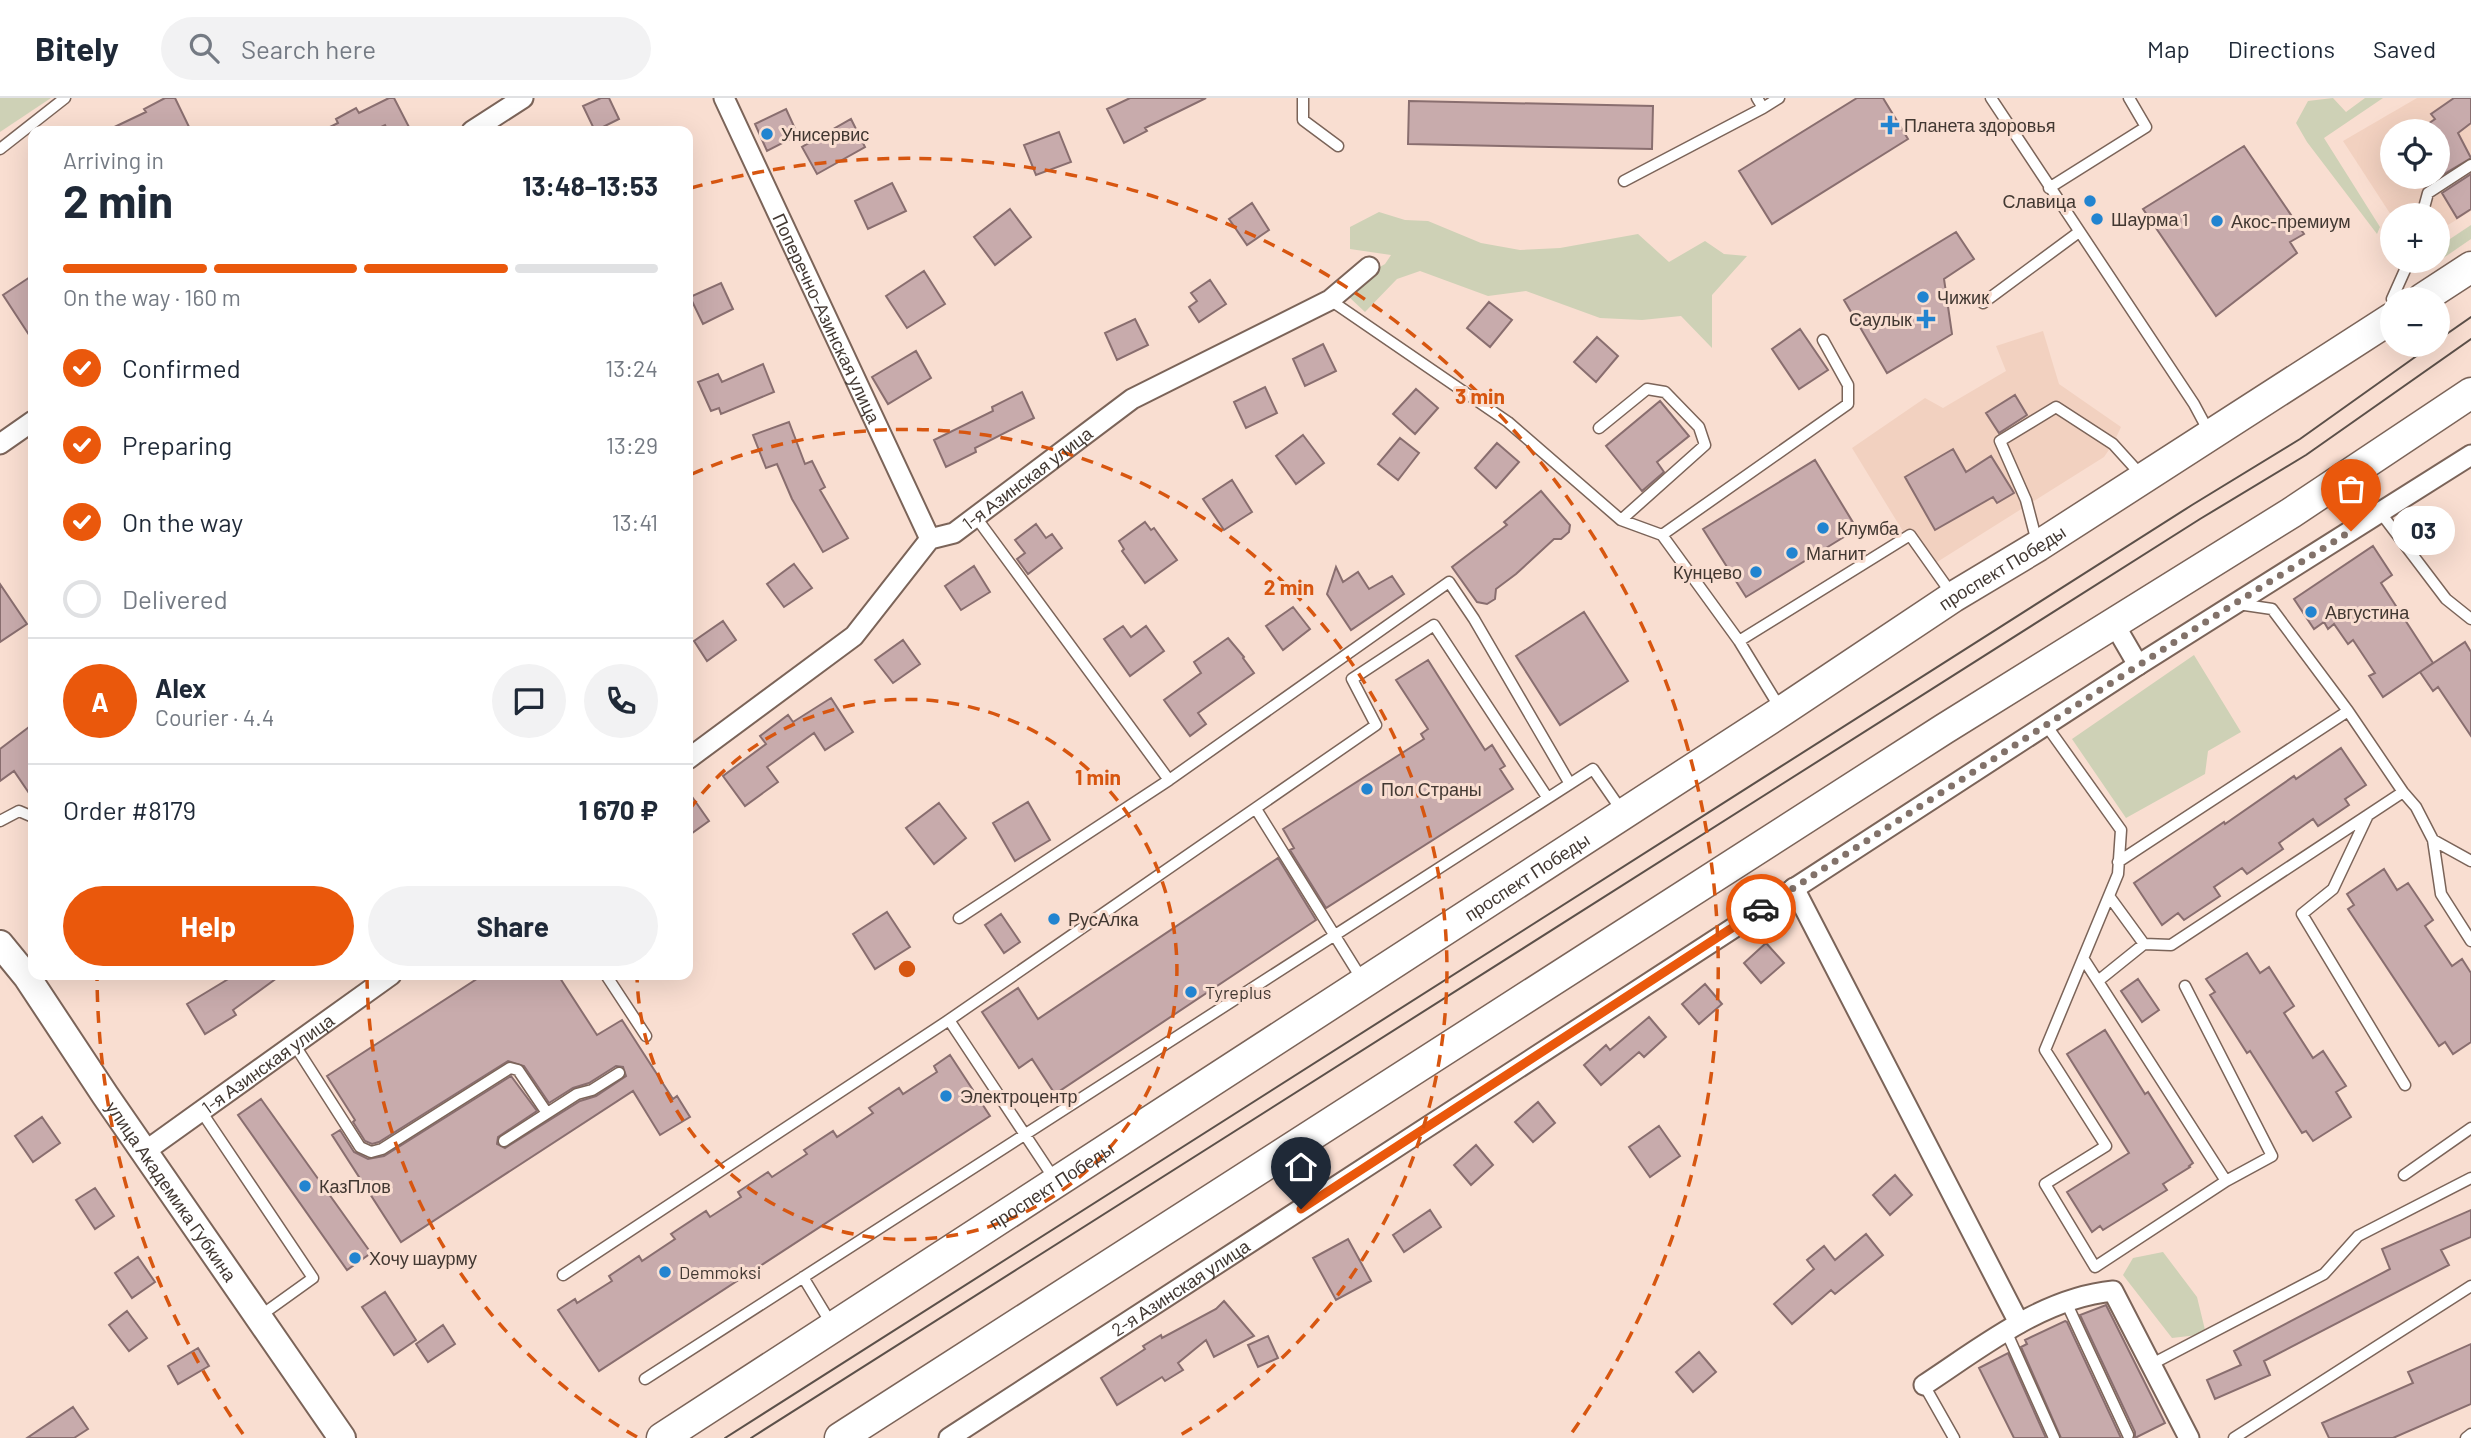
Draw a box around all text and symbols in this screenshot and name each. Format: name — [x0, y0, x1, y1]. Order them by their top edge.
search box — [161, 17, 651, 80]
text: Bitely — [35, 28, 119, 68]
icon: search — [185, 29, 223, 67]
text: Search here — [241, 33, 376, 64]
text: Map — [2147, 34, 2190, 63]
text: Directions — [2228, 34, 2335, 63]
text: Saved — [2373, 34, 2436, 63]
place label: Планета здоровья — [1904, 114, 2056, 136]
marker: Планета здоровья — [1882, 117, 1898, 133]
map controls — [2380, 119, 2450, 357]
button: locate — [2380, 119, 2450, 189]
place label: Унисервис — [781, 123, 869, 145]
marker: Унисервис — [759, 126, 775, 142]
text: Arriving in — [63, 146, 164, 174]
text: 13:48–13:53 — [522, 170, 658, 201]
text: 2 min — [63, 172, 173, 227]
place label: Славица — [2003, 190, 2077, 212]
marker: Славица — [2082, 193, 2098, 209]
button: + — [2380, 203, 2450, 273]
place label: Шаурма 1 — [2111, 208, 2188, 230]
street label: Поперечно-Азинская улица — [768, 210, 886, 427]
place label: Акос-премиум — [2231, 210, 2351, 232]
marker: Шаурма 1 — [2089, 211, 2105, 227]
marker: Акос-премиум — [2209, 213, 2225, 229]
text: On the way · 160 m — [63, 283, 241, 311]
place label: Чижик — [1937, 286, 1989, 308]
button: − — [2380, 287, 2450, 357]
marker: Чижик — [1915, 289, 1931, 305]
place label: Саулык — [1849, 308, 1912, 330]
marker: Саулык — [1918, 311, 1934, 327]
icon: check — [63, 349, 101, 387]
text: Confirmed — [122, 352, 241, 383]
text: 13:24 — [605, 354, 658, 382]
text: 3 min — [1455, 383, 1505, 408]
street label: 1-я Азинская улица — [958, 421, 1097, 534]
icon: check — [63, 426, 101, 464]
text: Preparing — [122, 429, 232, 460]
text: 13:29 — [606, 431, 658, 459]
pin — [2321, 459, 2381, 531]
icon: bag — [2332, 470, 2370, 508]
icon: check — [63, 503, 101, 541]
text: On the way — [122, 506, 243, 537]
callout: 03 — [2393, 506, 2456, 556]
text: 13:41 — [612, 508, 658, 536]
text: 03 — [2411, 516, 2436, 544]
place label: Клумба — [1837, 517, 1900, 539]
marker: Клумба — [1815, 520, 1831, 536]
street label: проспект Победы — [1934, 520, 2070, 615]
place label: Магнит — [1806, 542, 1866, 564]
marker: Магнит — [1784, 545, 1800, 561]
place label: Кунцево — [1673, 561, 1742, 583]
marker: Кунцево — [1748, 564, 1764, 580]
text: 2 min — [1264, 574, 1314, 599]
text: Delivered — [122, 583, 228, 614]
place label: Августина — [2325, 601, 2410, 623]
marker: Августина — [2303, 604, 2319, 620]
button: chat — [492, 664, 566, 738]
button: phone — [584, 664, 658, 738]
text: Alex — [155, 672, 206, 703]
text: A — [91, 686, 109, 717]
text: Courier · 4.4 — [155, 703, 274, 731]
text: 1 min — [1075, 764, 1121, 789]
place label: Пол Страны — [1381, 778, 1482, 800]
marker: Пол Страны — [1359, 781, 1375, 797]
text: Order #8179 — [63, 794, 196, 825]
text: 1 670 ₽ — [578, 794, 658, 825]
street label: проспект Победы — [1460, 828, 1593, 925]
courier — [1726, 874, 1796, 944]
button: Help — [63, 886, 354, 966]
button: Share — [368, 886, 658, 966]
icon: car — [1742, 890, 1780, 928]
place label: РусАлка — [1068, 908, 1140, 930]
marker: РусАлка — [1046, 911, 1062, 927]
centre of rings — [895, 957, 919, 981]
place label: Tyreplus — [1205, 981, 1271, 1003]
marker: Tyreplus — [1183, 984, 1199, 1000]
street label: 1-я Азинская улица — [197, 1008, 339, 1118]
place label: Электроцентр — [960, 1085, 1078, 1107]
marker: Электроцентр — [938, 1088, 954, 1104]
street label: улица Академика Губкина — [102, 1097, 242, 1286]
street label: проспект Победы — [985, 1137, 1118, 1234]
pin — [1271, 1137, 1331, 1209]
icon: home — [1282, 1148, 1320, 1186]
place label: КазПлов — [319, 1175, 391, 1197]
marker: КазПлов — [297, 1178, 313, 1194]
street label: 2-я Азинская улица — [1107, 1234, 1255, 1341]
place label: Хочу шаурму — [369, 1247, 477, 1269]
marker: Хочу шаурму — [347, 1250, 363, 1266]
place label: Demmoksi — [679, 1261, 761, 1283]
marker: Demmoksi — [657, 1264, 673, 1280]

